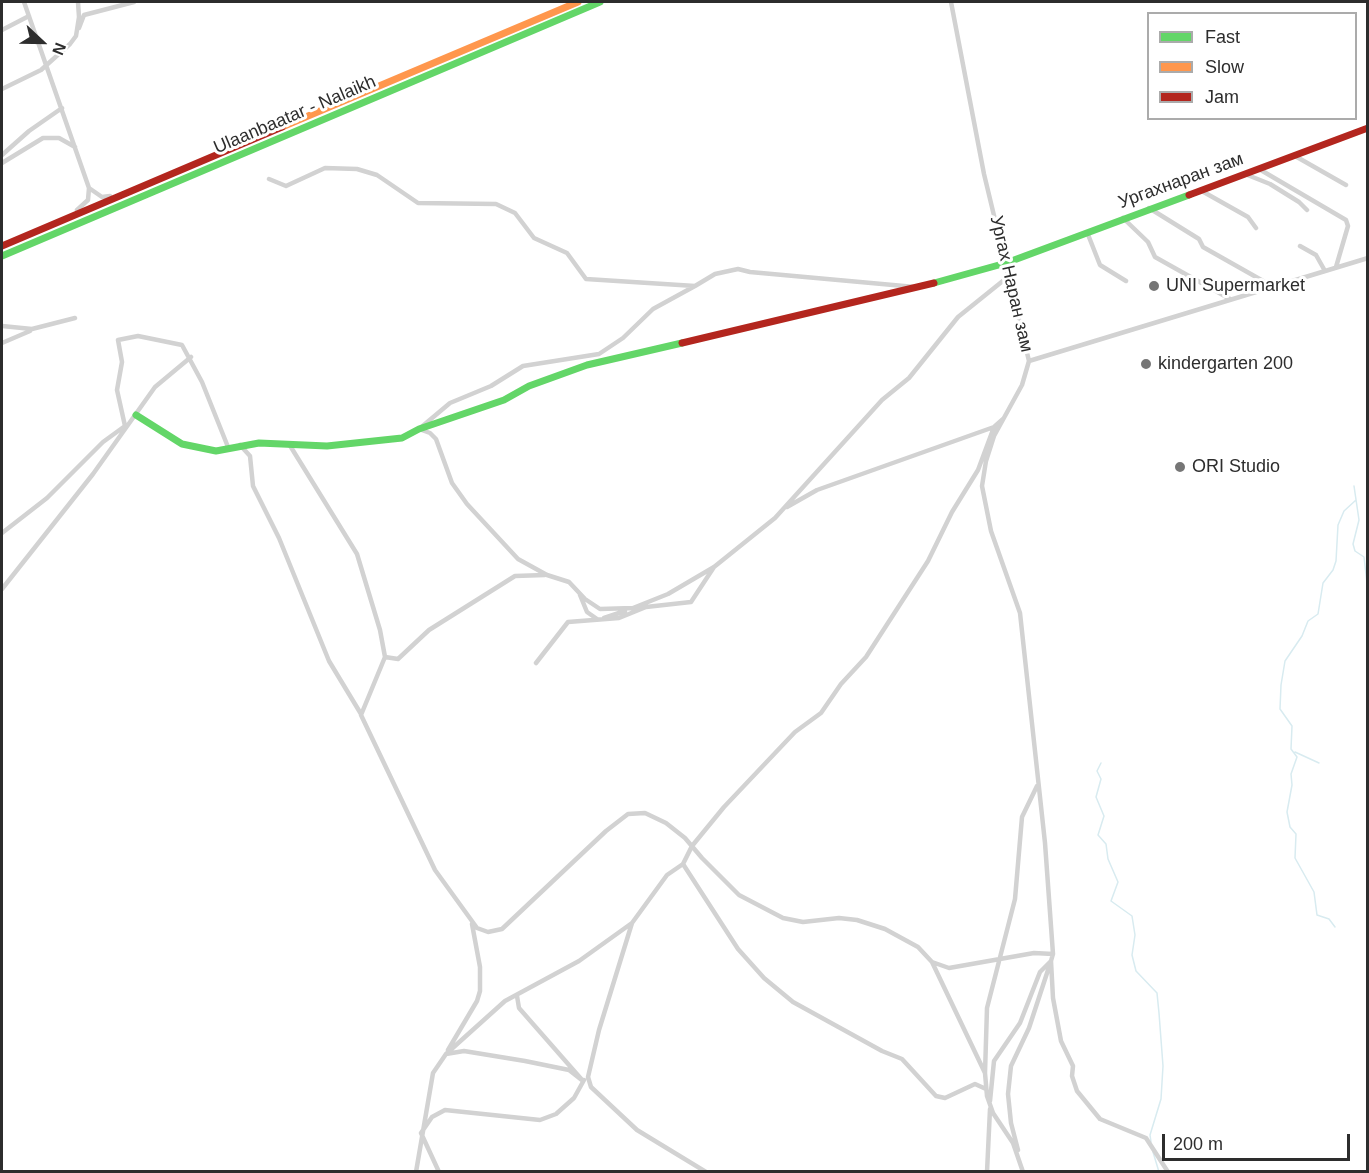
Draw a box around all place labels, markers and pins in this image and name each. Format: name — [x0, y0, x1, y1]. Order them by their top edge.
place label: UNI Supermarket — [1166, 275, 1305, 297]
marker: UNI Supermarket — [1147, 279, 1161, 293]
place label: kindergarten 200 — [1158, 353, 1293, 375]
marker: kindergarten 200 — [1139, 357, 1153, 371]
place label: ORI Studio — [1192, 456, 1280, 478]
marker: ORI Studio — [1173, 460, 1187, 474]

